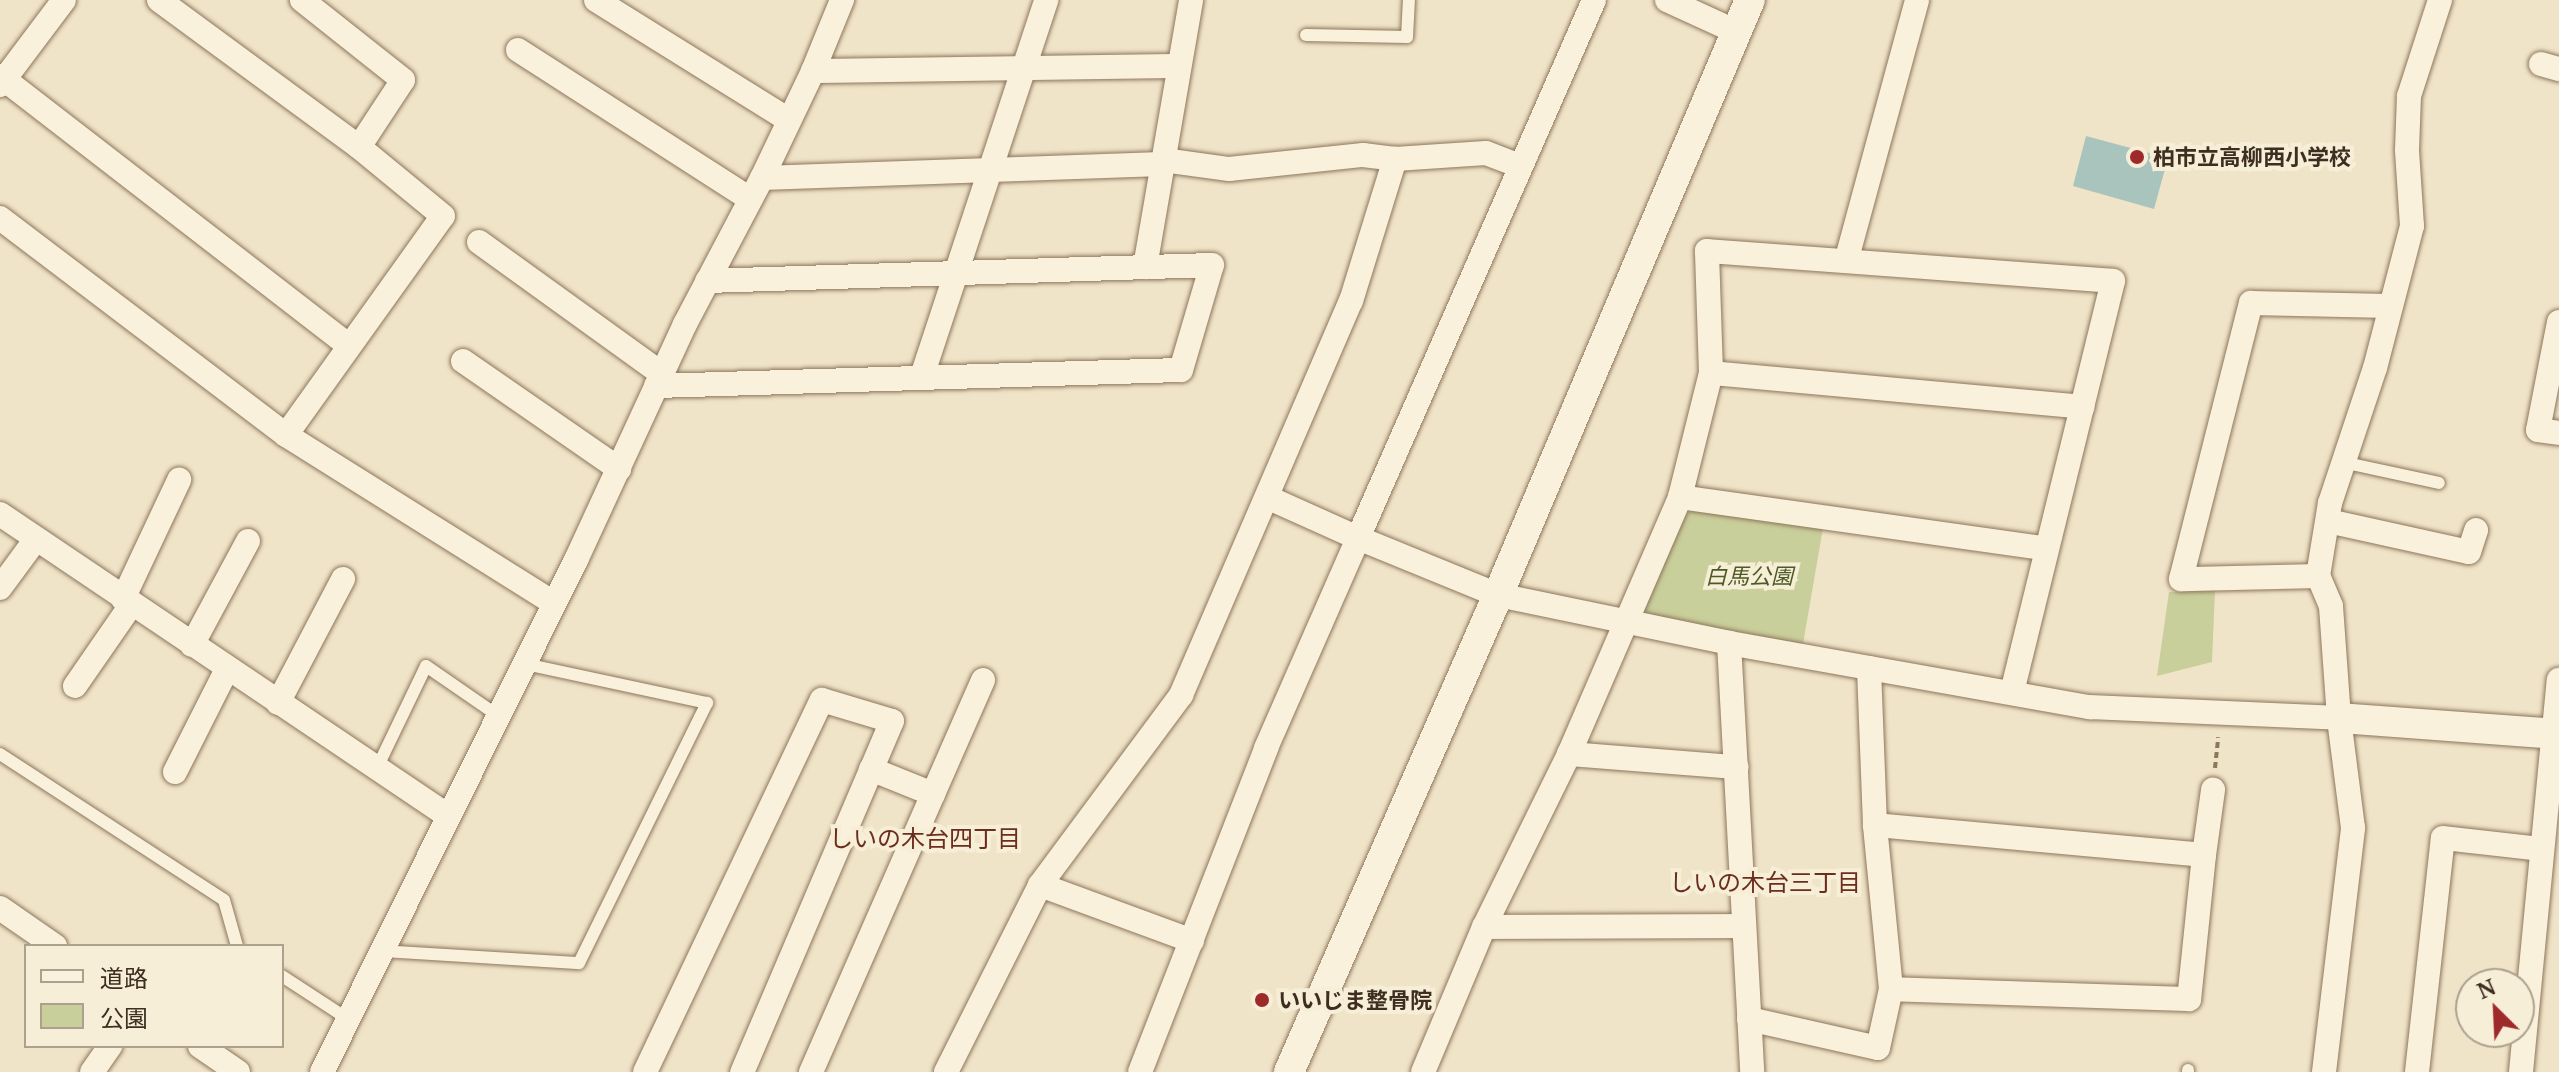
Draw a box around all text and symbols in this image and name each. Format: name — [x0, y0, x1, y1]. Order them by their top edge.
place label: 柏市立高柳西小学校 — [2153, 144, 2351, 170]
marker: 柏市立高柳西小学校 — [2128, 148, 2146, 166]
park label: 白馬公園 — [1705, 563, 1793, 589]
district label: しいの木台四丁目 — [829, 824, 1021, 852]
district label: しいの木台三丁目 — [1669, 868, 1861, 896]
legend — [24, 944, 284, 1048]
text: 道路 — [100, 961, 148, 994]
north arrow — [2455, 968, 2535, 1048]
text: N — [2472, 971, 2500, 1005]
place label: いいじま整骨院 — [1278, 987, 1432, 1013]
marker: いいじま整骨院 — [1253, 991, 1271, 1009]
text: 公園 — [100, 1001, 148, 1034]

